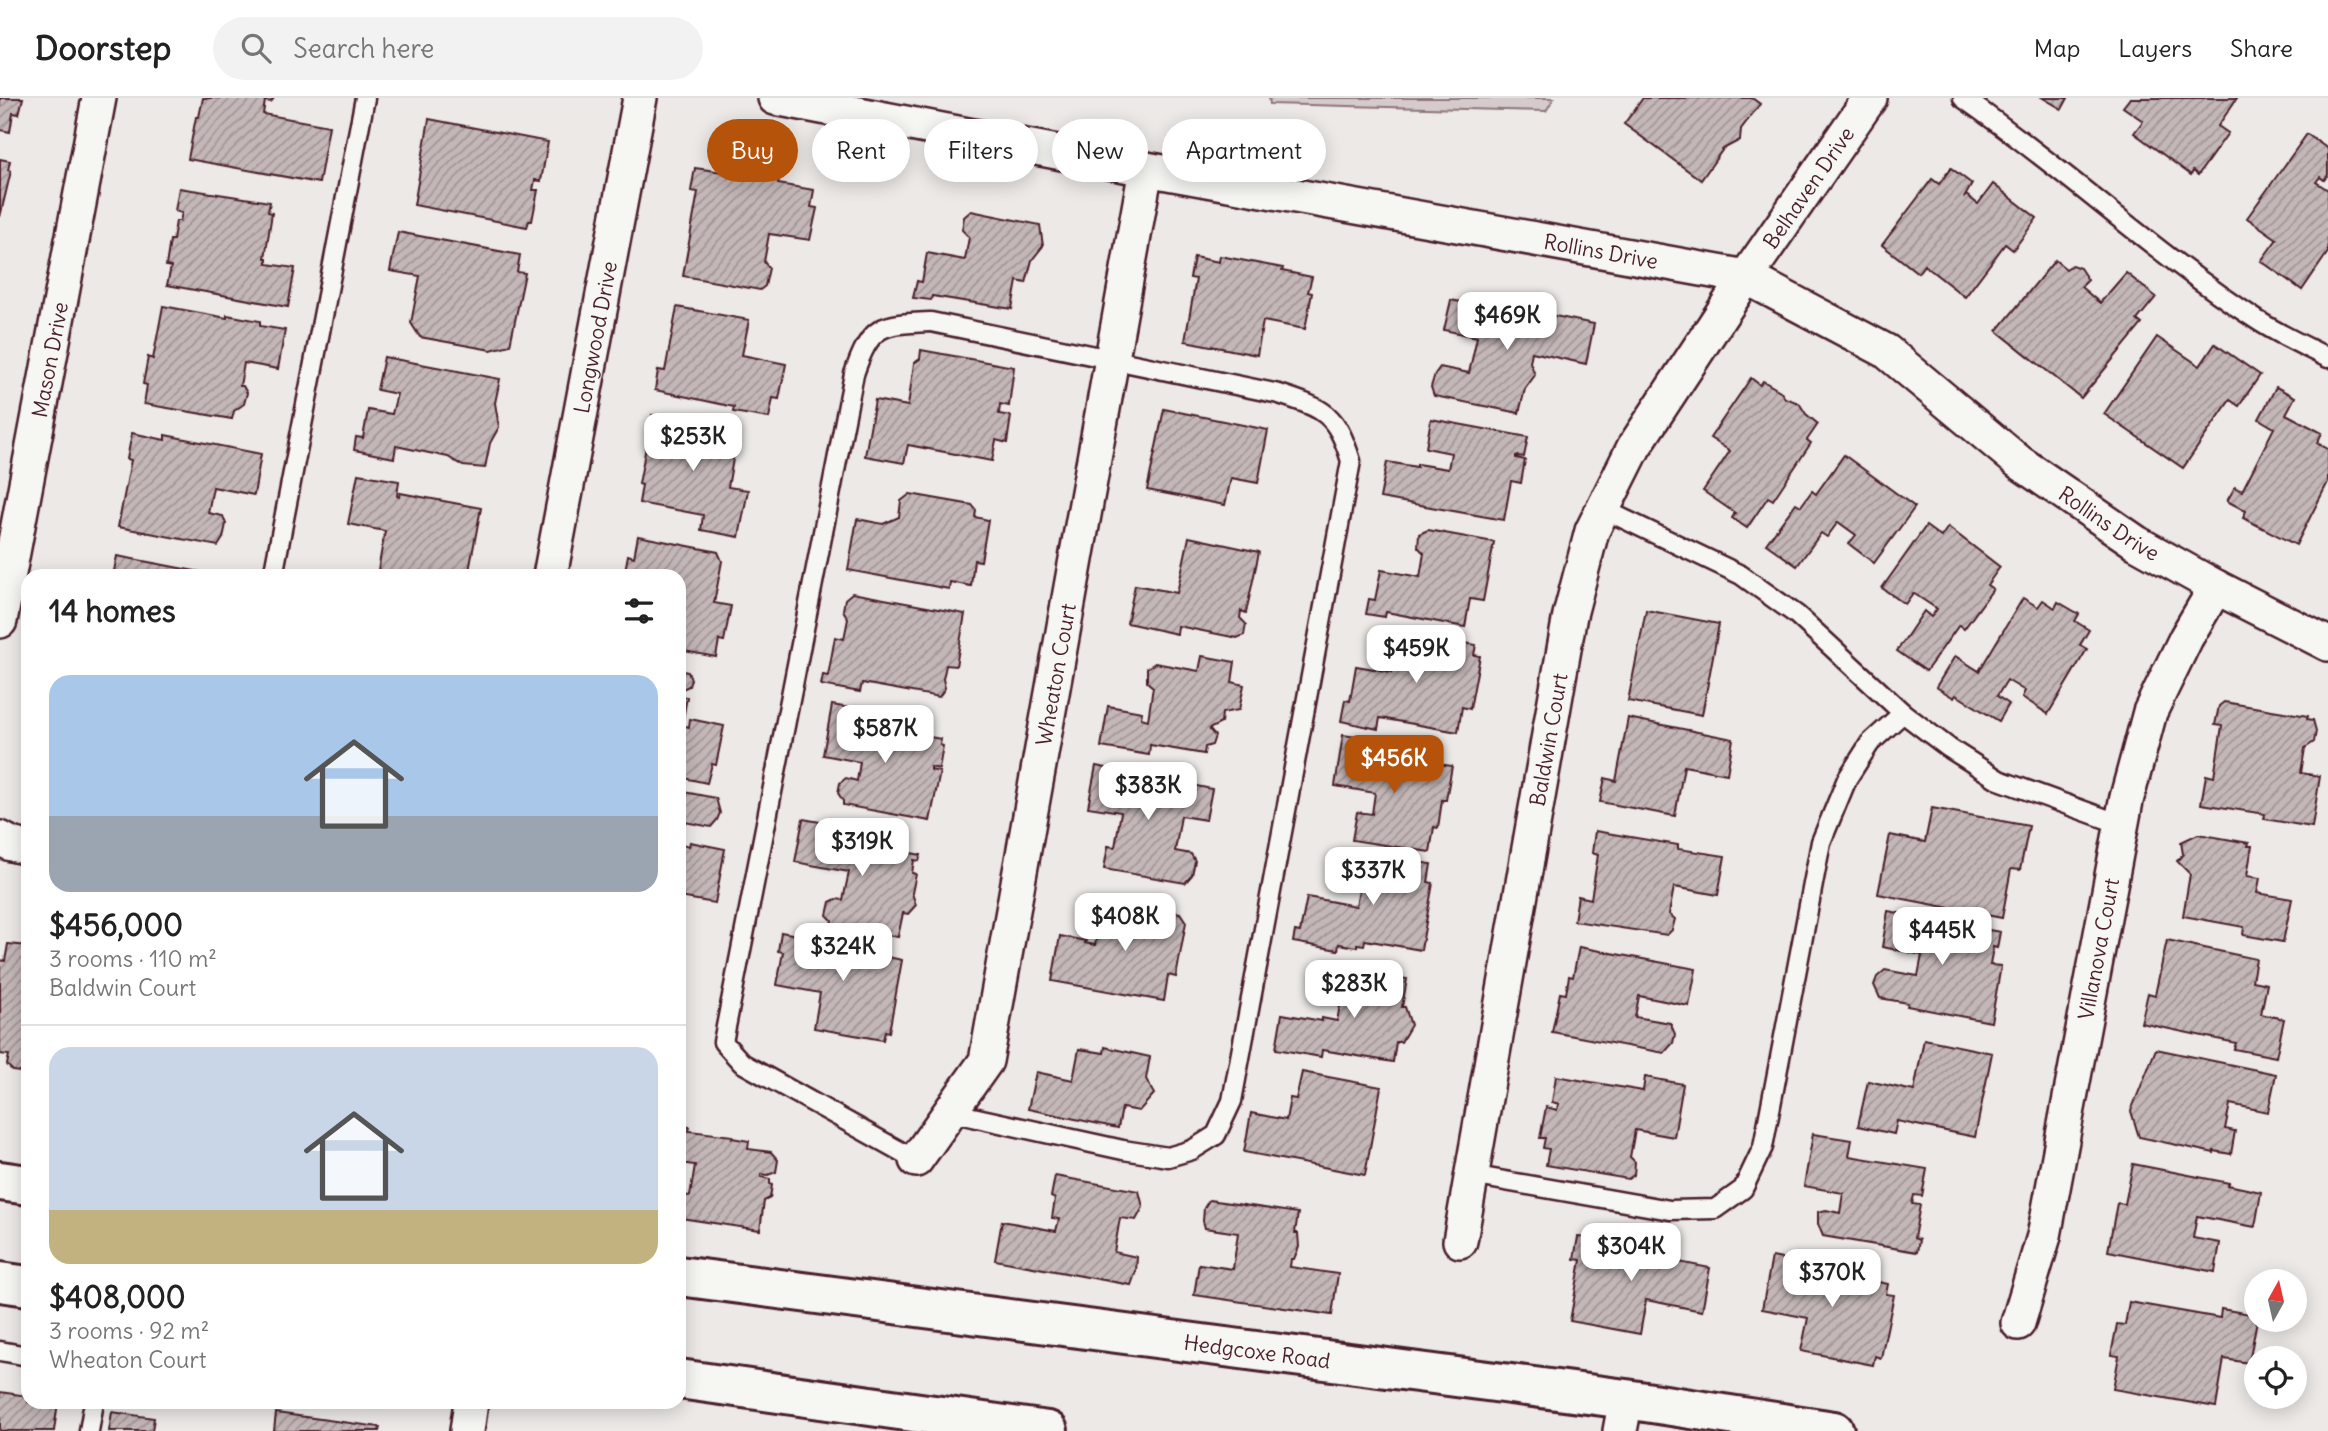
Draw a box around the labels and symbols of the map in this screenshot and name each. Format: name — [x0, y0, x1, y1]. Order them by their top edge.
street label: Belhaven Drive — [1756, 121, 1860, 254]
street label: Rollins Drive — [1542, 227, 1660, 274]
street label: Longwood Drive — [567, 259, 622, 415]
pin: $469K — [1458, 292, 1556, 352]
street label: Mason Drive — [25, 300, 74, 420]
pin: $253K — [644, 414, 742, 473]
street label: Rollins Drive — [2054, 480, 2164, 566]
street label: Wheaton Court — [1029, 601, 1081, 748]
pin: $459K — [1367, 626, 1465, 685]
street label: Baldwin Court — [1523, 671, 1573, 808]
pin: $587K — [836, 706, 934, 765]
pin: $456K — [1345, 736, 1443, 795]
pin: $383K — [1099, 762, 1197, 822]
pin: $319K — [813, 818, 911, 878]
pin: $337K — [1324, 848, 1422, 907]
street label: Villanova Court — [2072, 876, 2125, 1022]
pin: $408K — [1076, 894, 1174, 953]
pin: $445K — [1893, 908, 1991, 967]
pin: $324K — [794, 924, 892, 983]
pin: $283K — [1305, 960, 1403, 1020]
pin: $304K — [1582, 1224, 1680, 1283]
pin: $370K — [1783, 1250, 1881, 1309]
north arrow — [2244, 1269, 2306, 1332]
street label: Hedgcoxe Road — [1182, 1328, 1332, 1374]

